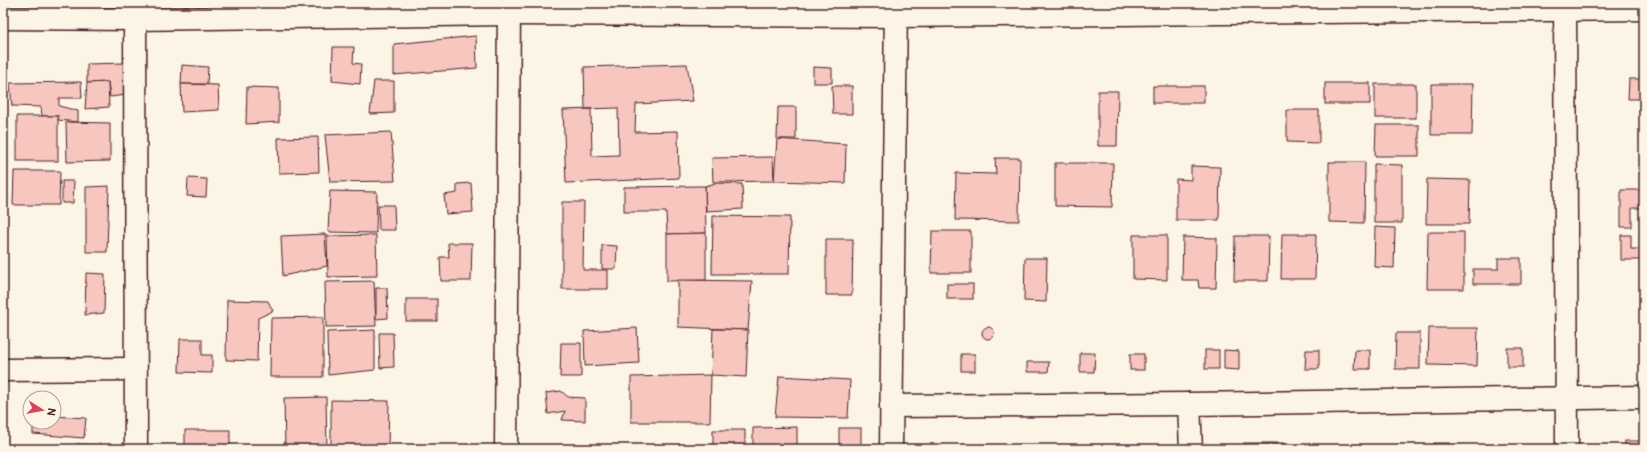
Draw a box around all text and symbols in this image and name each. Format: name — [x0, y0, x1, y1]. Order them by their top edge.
north arrow — [22, 390, 62, 430]
text: N — [44, 407, 58, 417]

